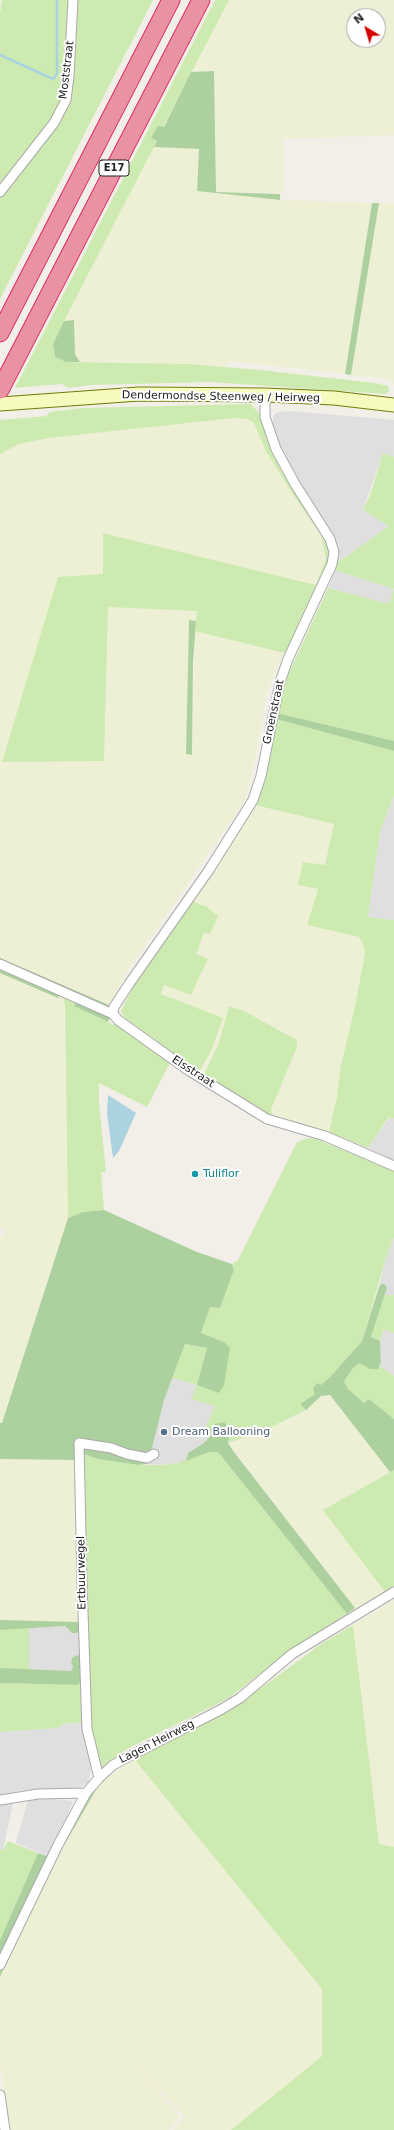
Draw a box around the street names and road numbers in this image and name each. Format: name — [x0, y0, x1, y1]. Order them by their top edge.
street label: Moststraat — [57, 40, 77, 100]
road number: E17 — [99, 160, 129, 176]
street label: Dendermondse Steenweg / Heirweg — [122, 389, 320, 405]
street label: Groenstraat — [261, 679, 287, 745]
street label: Elsstraat — [169, 1053, 217, 1091]
street label: Ertbuurwegel — [75, 1536, 89, 1610]
street label: Lagen Heirweg — [117, 1717, 197, 1767]

